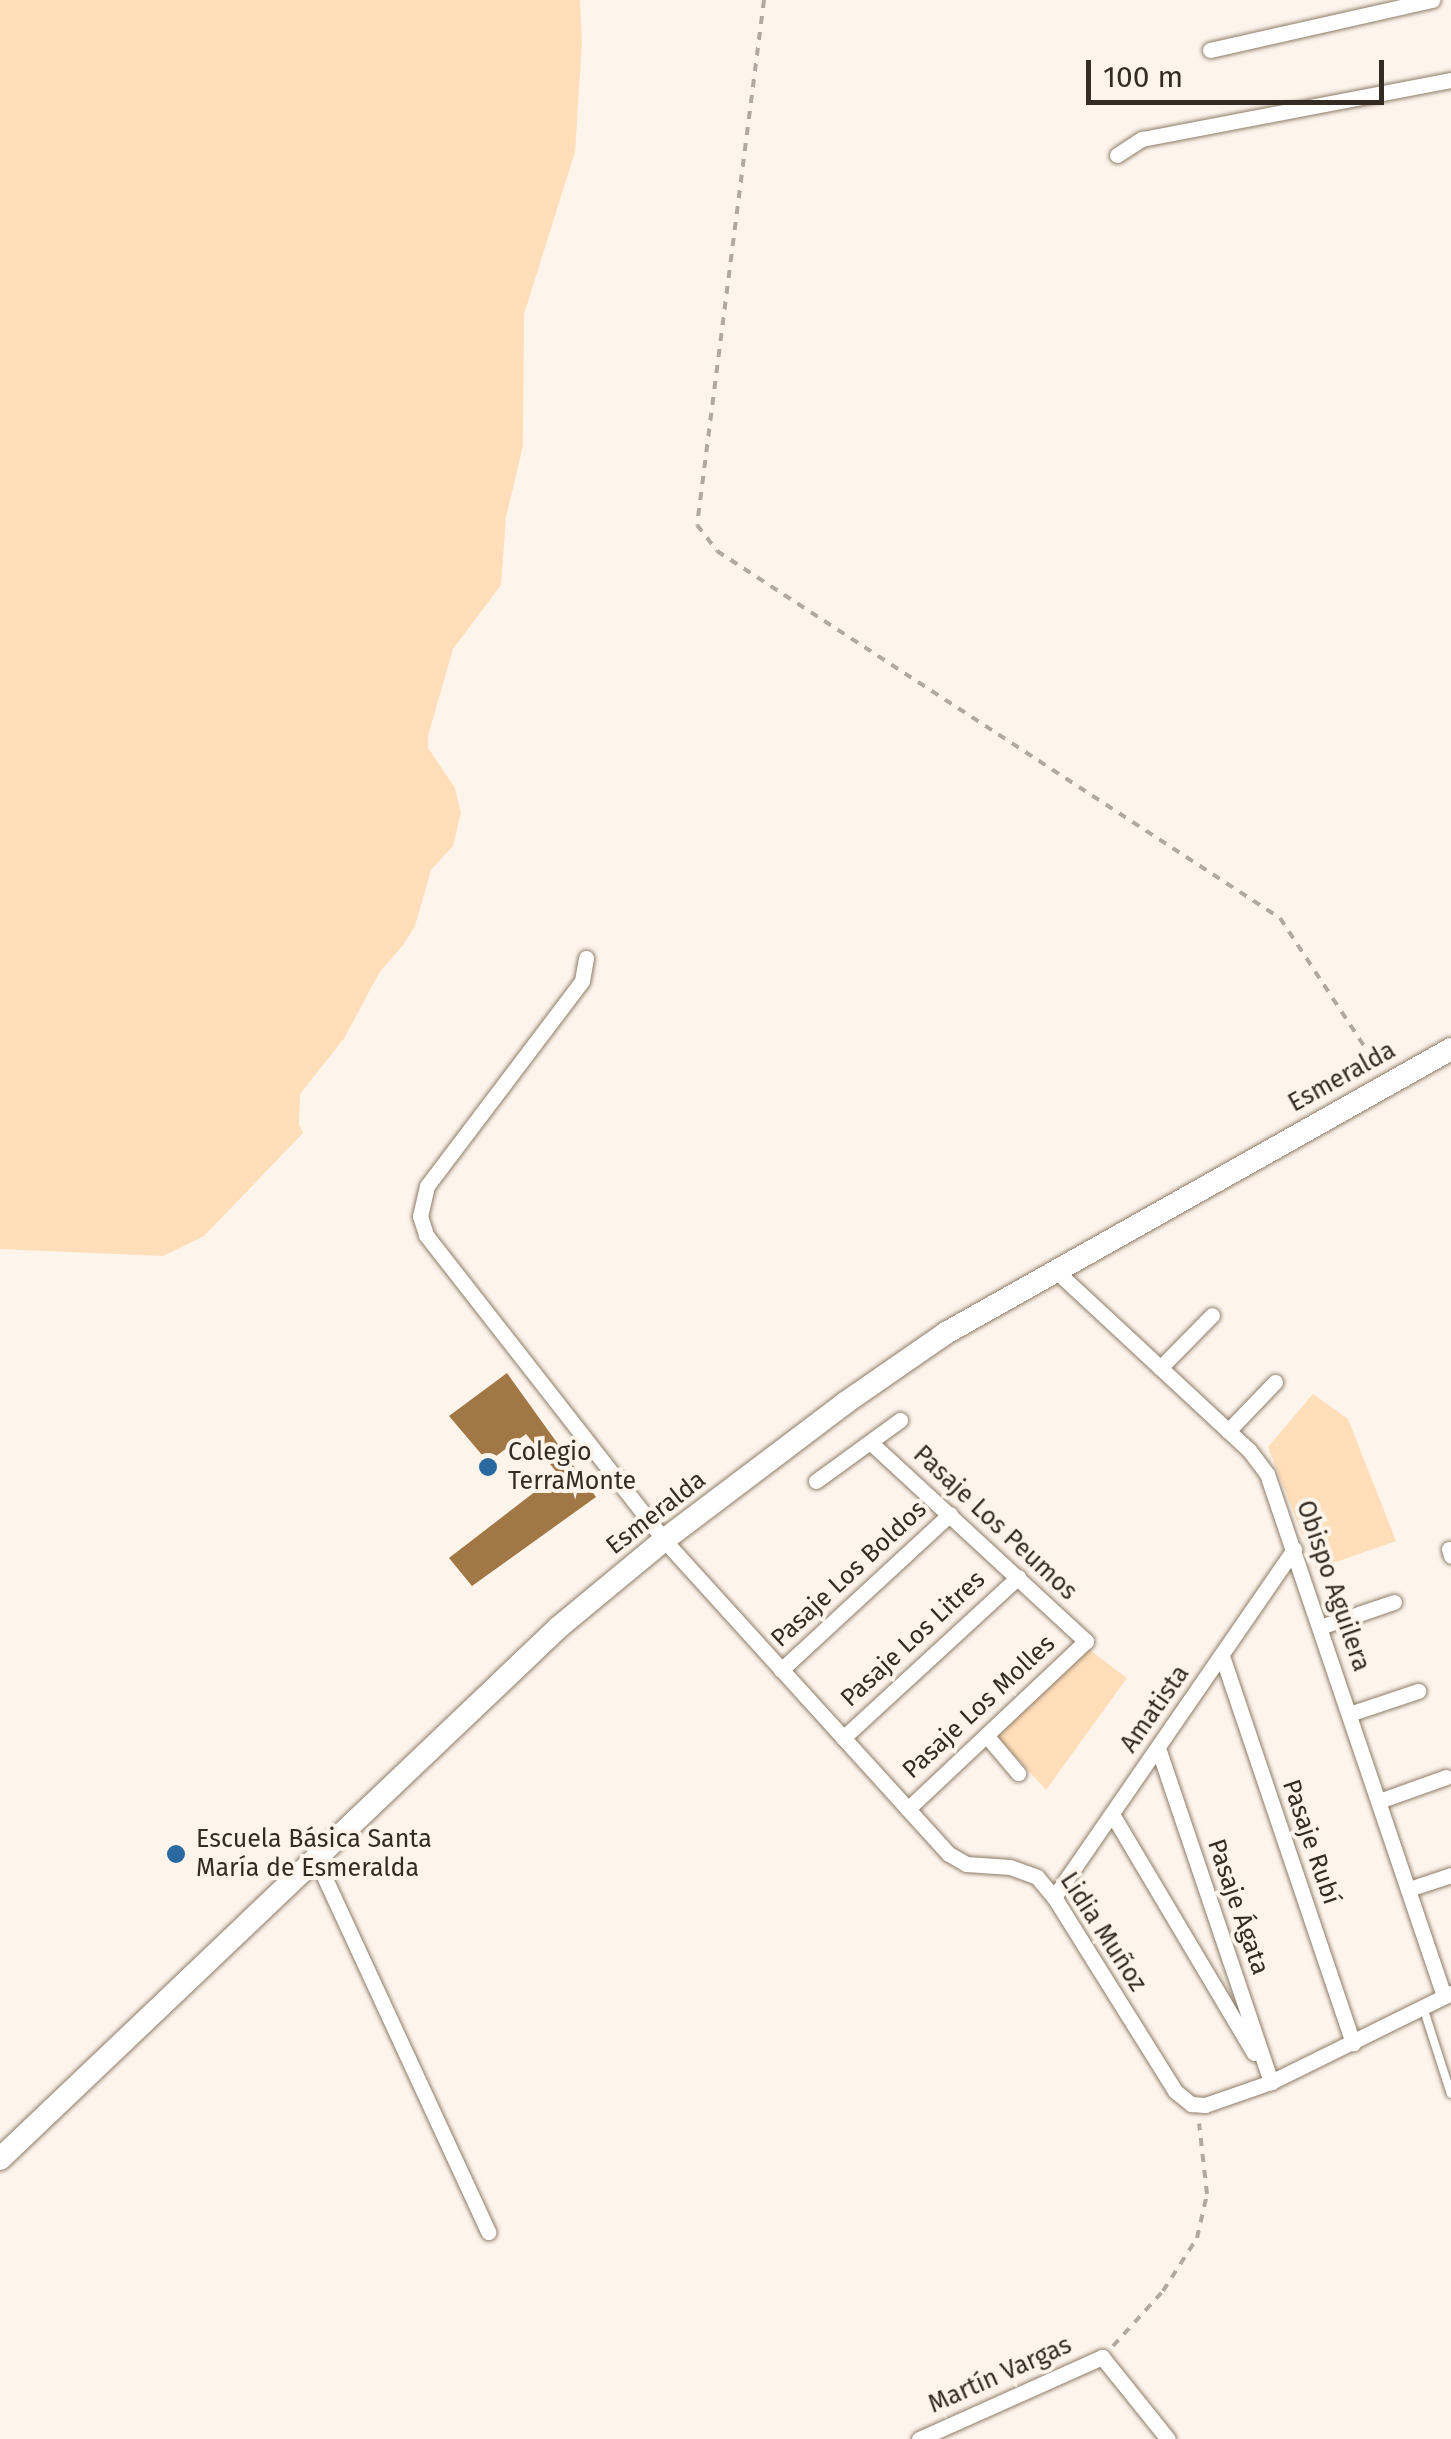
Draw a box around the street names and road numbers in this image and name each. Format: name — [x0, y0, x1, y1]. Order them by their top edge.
street label: Esmeralda — [1283, 1035, 1401, 1119]
street label: Pasaje Los Peumos — [907, 1439, 1083, 1607]
street label: Esmeralda — [600, 1465, 712, 1561]
street label: Pasaje Los Boldos — [765, 1494, 933, 1654]
street label: Obispo Aguilera — [1290, 1497, 1376, 1675]
street label: Pasaje Los Litres — [835, 1565, 991, 1713]
street label: Pasaje Los Molles — [897, 1629, 1061, 1785]
street label: Amatista — [1114, 1660, 1196, 1758]
street label: Pasaje Rubí — [1276, 1776, 1346, 1908]
street label: Pasaje Ágata — [1201, 1835, 1275, 1979]
street label: Lidia Muñoz — [1053, 1867, 1153, 1997]
street label: Martín Vargas — [924, 2330, 1076, 2420]

